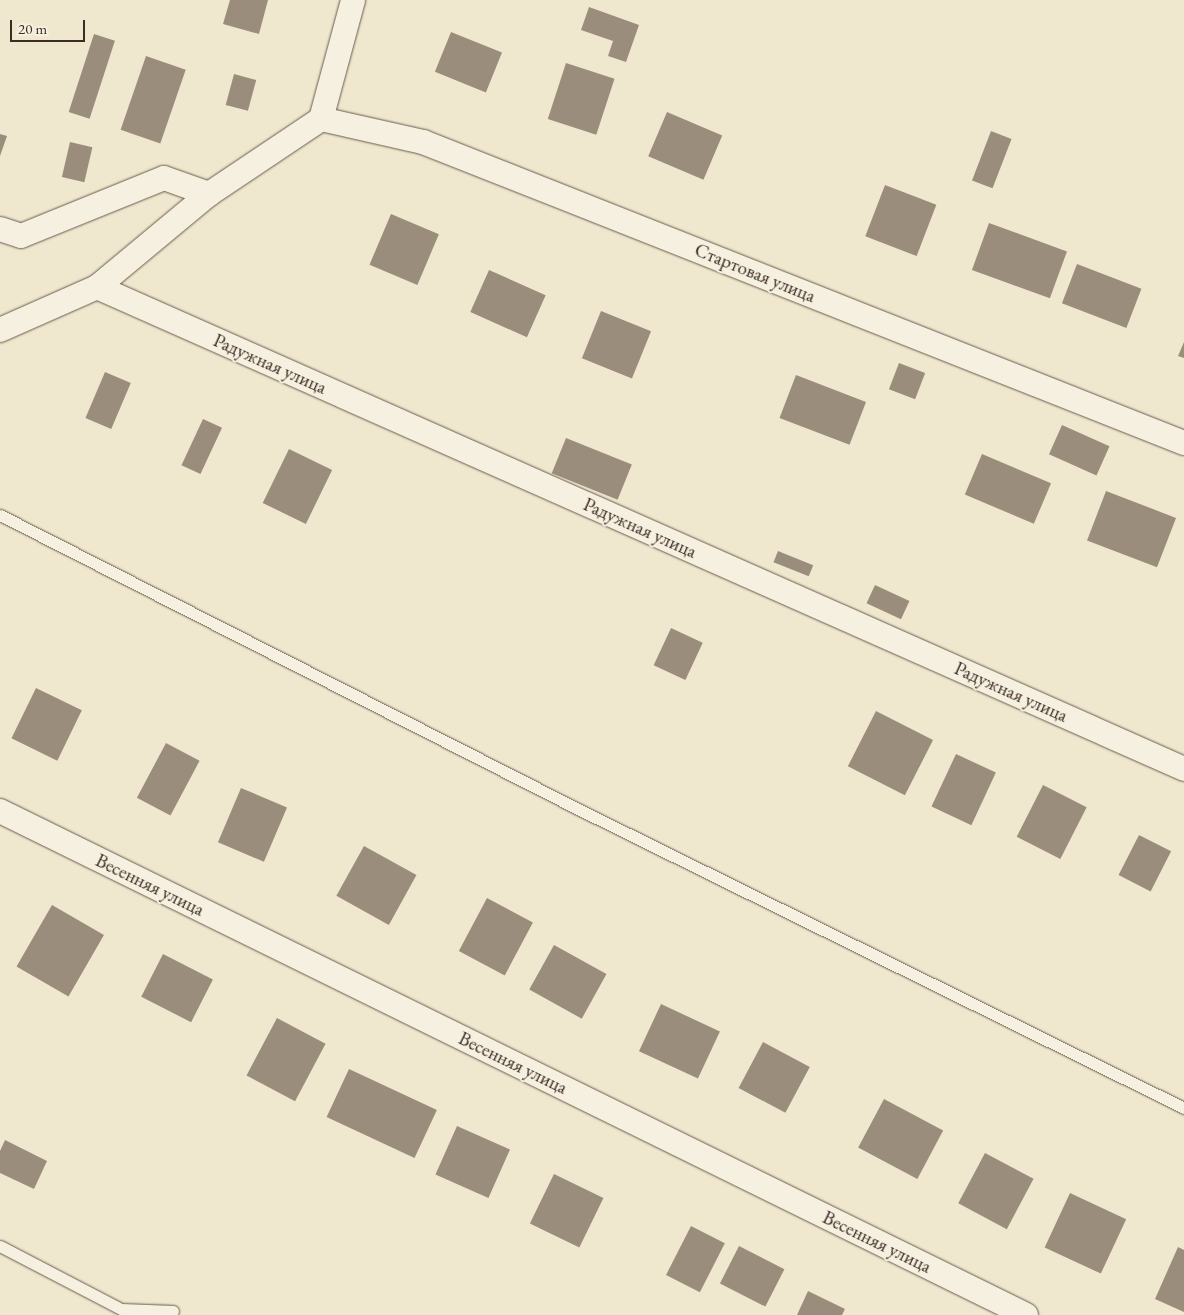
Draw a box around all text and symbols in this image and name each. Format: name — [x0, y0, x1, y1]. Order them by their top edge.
scale bar — [12, 10, 88, 42]
text: 20 m — [18, 19, 47, 38]
street label: Стартовая улица — [691, 238, 819, 308]
street label: Радужная улица — [210, 329, 330, 399]
street label: Радужная улица — [580, 493, 700, 563]
street label: Радужная улица — [951, 657, 1071, 727]
street label: Весенняя улица — [92, 849, 208, 921]
street label: Весенняя улица — [455, 1027, 571, 1099]
street label: Весенняя улица — [819, 1206, 935, 1278]

